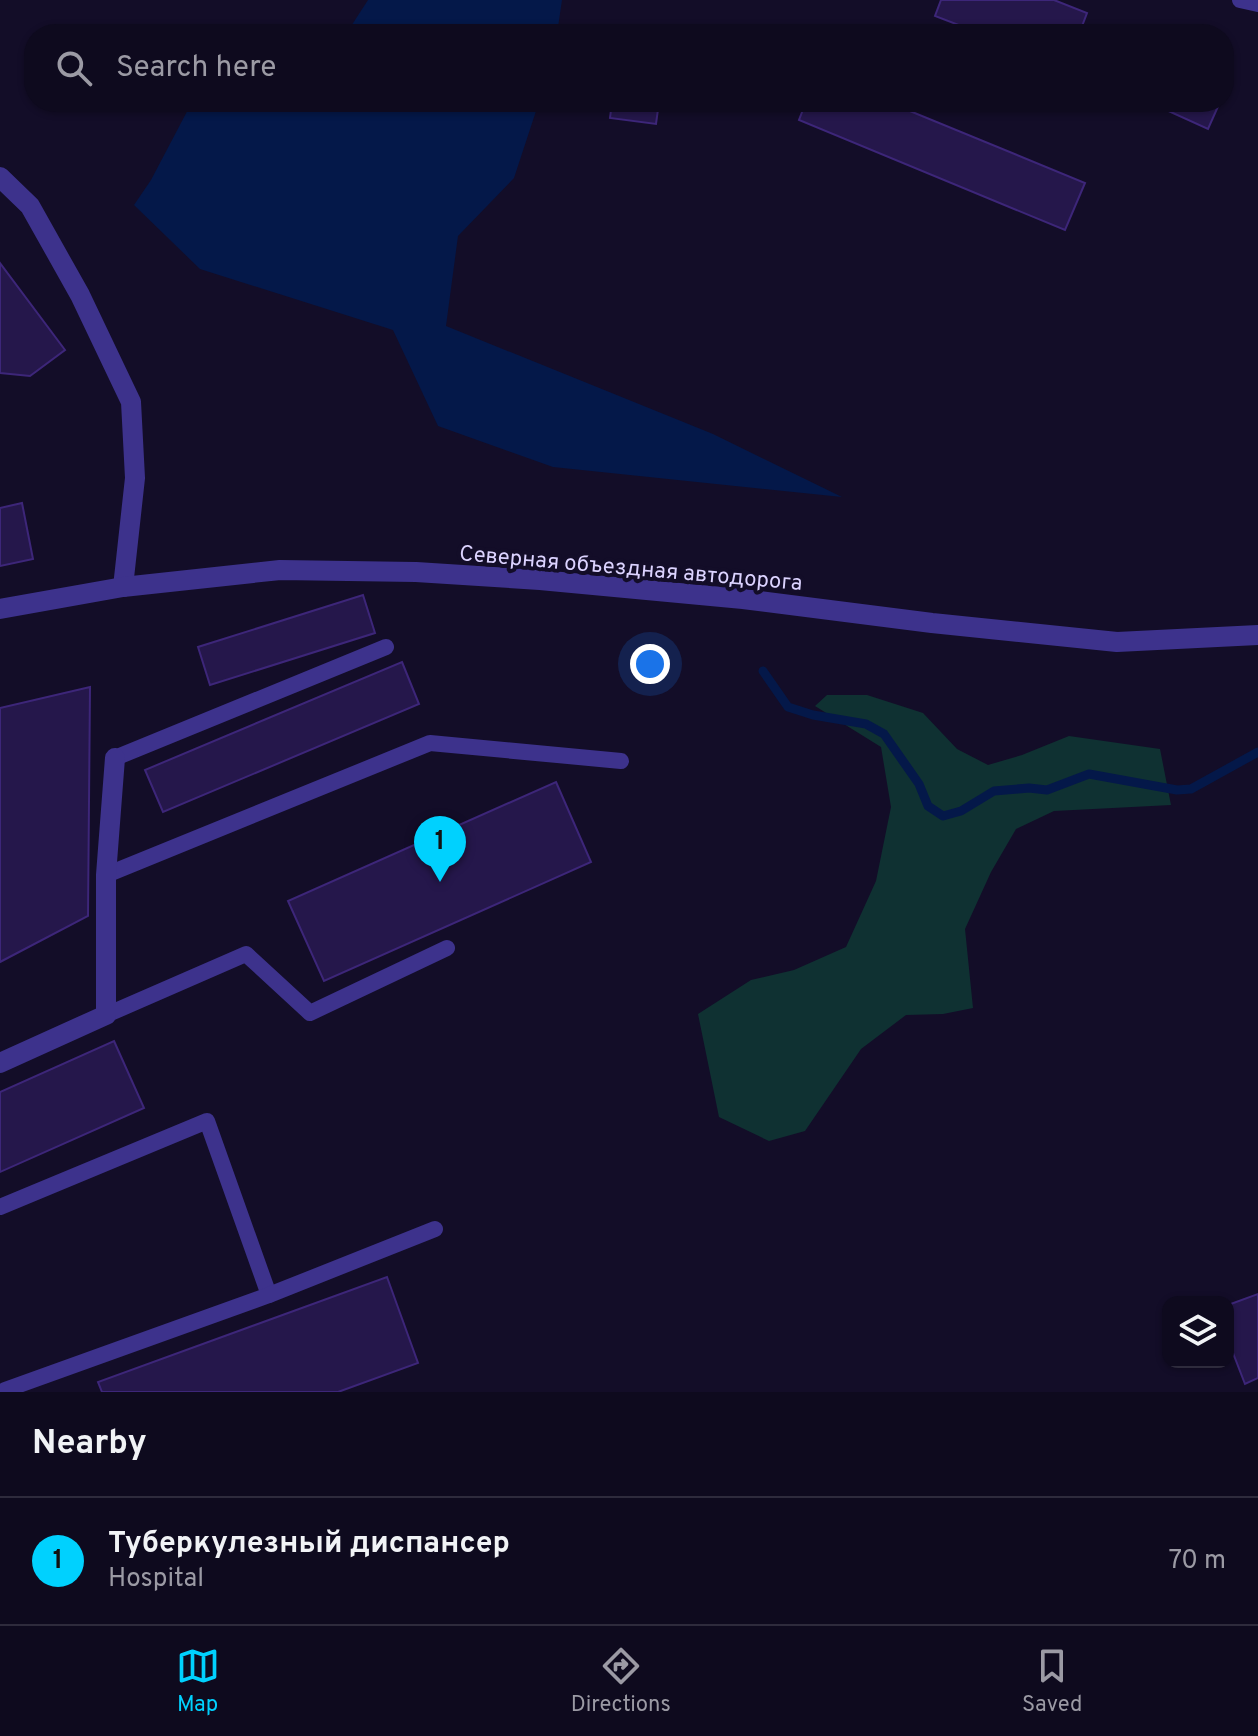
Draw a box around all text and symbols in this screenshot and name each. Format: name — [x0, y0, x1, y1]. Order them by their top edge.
search box — [24, 24, 1234, 112]
icon: search — [52, 46, 96, 90]
text: Search here — [116, 50, 276, 87]
street label: Северная объездная автодорога — [458, 541, 803, 598]
your location — [630, 644, 670, 684]
pin: 1 — [414, 816, 466, 882]
map controls — [1162, 1296, 1234, 1368]
button: layers — [1162, 1296, 1234, 1368]
text: Nearby — [32, 1423, 147, 1466]
text: Туберкулезный диспансер — [108, 1526, 510, 1563]
text: 1 — [53, 1545, 63, 1578]
text: 70 m — [1168, 1545, 1226, 1578]
text: Hospital — [108, 1563, 204, 1596]
tab: Map — [176, 1644, 220, 1719]
tab: Directions — [571, 1644, 671, 1719]
tab: Saved — [1022, 1644, 1082, 1719]

